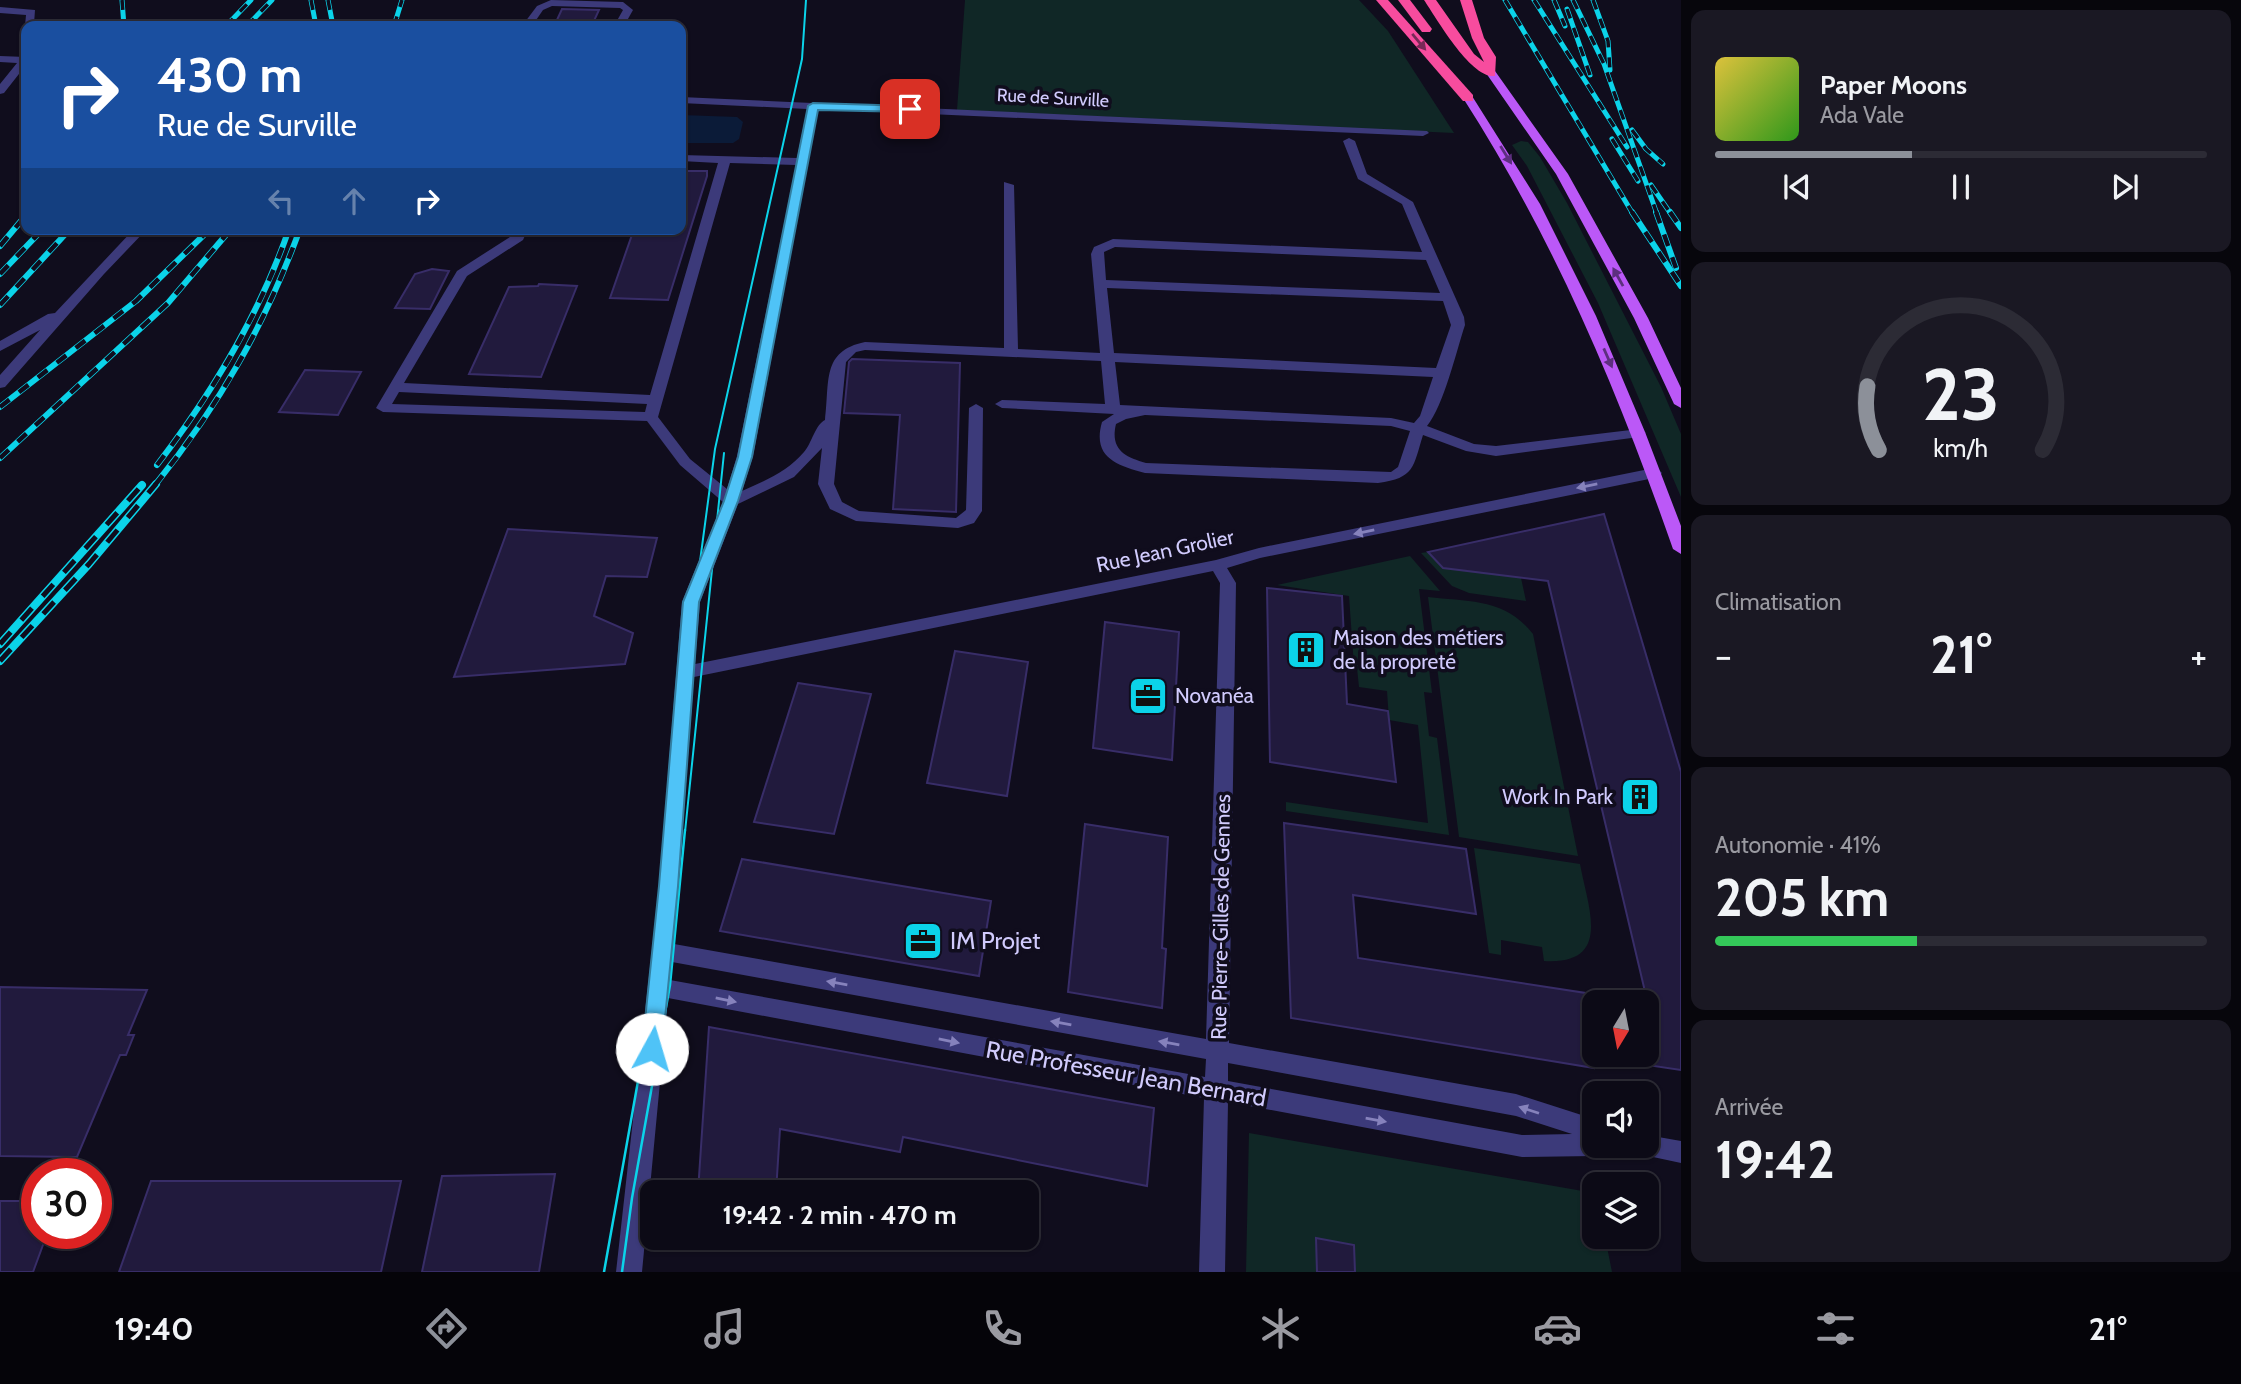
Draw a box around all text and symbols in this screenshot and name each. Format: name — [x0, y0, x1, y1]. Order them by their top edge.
one-way arrow — [1411, 32, 1426, 50]
text: 430 m — [157, 45, 302, 104]
icon: right — [42, 49, 133, 140]
text: Paper Moons — [1820, 69, 1967, 101]
pin — [880, 79, 940, 139]
street label: Rue de Surville — [996, 84, 1110, 112]
icon: arrive — [891, 90, 929, 128]
text: Ada Vale — [1820, 101, 1904, 129]
text: Rue de Surville — [157, 105, 357, 144]
one-way arrow — [1499, 145, 1512, 165]
icon: previous — [1778, 168, 1816, 206]
icon: pause — [1942, 168, 1980, 206]
icon: next — [2106, 168, 2144, 206]
icon: left — [262, 182, 300, 220]
icon: ahead — [335, 182, 373, 220]
icon: right — [408, 182, 446, 220]
one-way arrow — [1612, 267, 1624, 287]
one-way arrow — [1602, 348, 1614, 368]
text: 23 — [1922, 350, 2000, 438]
text: km/h — [1934, 432, 1988, 462]
one-way arrow — [1576, 481, 1598, 492]
street label: Rue Jean Grolier — [1094, 524, 1236, 577]
one-way arrow — [1353, 526, 1375, 537]
text: Climatisation — [1715, 588, 1842, 616]
text: 21° — [1930, 623, 1992, 686]
place label: Maison des métiers de la propreté — [1333, 625, 1504, 674]
building icon: Maison des métiers de la propreté — [1285, 629, 1327, 671]
text: − — [1715, 632, 1732, 679]
text: + — [2190, 632, 2207, 679]
office icon: Novanéa — [1127, 675, 1169, 717]
place label: Novanéa — [1175, 683, 1254, 708]
building icon: Work In Park — [1619, 776, 1661, 818]
place label: Work In Park — [1502, 784, 1614, 809]
street label: Rue Pierre-Gilles de Gennes — [1206, 794, 1235, 1040]
text: Autonomie · 41% — [1715, 831, 1881, 859]
text: 205 km — [1715, 866, 1889, 929]
office icon: IM Projet — [902, 920, 944, 962]
place label: IM Projet — [950, 926, 1040, 955]
one-way arrow — [826, 977, 848, 988]
north arrow — [1582, 990, 1659, 1068]
map controls — [1582, 990, 1659, 1249]
one-way arrow — [715, 994, 737, 1005]
position arrow — [615, 1012, 689, 1086]
one-way arrow — [1050, 1018, 1072, 1029]
street label: Rue Professeur Jean Bernard — [984, 1035, 1269, 1112]
one-way arrow — [938, 1036, 960, 1047]
one-way arrow — [1158, 1037, 1180, 1048]
button: sound — [1582, 1081, 1659, 1158]
text: Arrivée — [1715, 1093, 1783, 1121]
one-way arrow — [1519, 1104, 1540, 1114]
one-way arrow — [1365, 1114, 1387, 1125]
text: 19:42 — [1715, 1128, 1835, 1191]
speed limit sign: 30 — [21, 1158, 112, 1249]
button: layers — [1582, 1172, 1659, 1249]
text: 19:42 · 2 min · 470 m — [722, 1199, 957, 1231]
icon: directions — [422, 1304, 471, 1353]
icon: music — [700, 1304, 749, 1353]
icon: phone — [978, 1304, 1027, 1353]
icon: climate — [1256, 1304, 1305, 1353]
icon: car — [1533, 1304, 1582, 1353]
icon: filters — [1811, 1304, 1860, 1353]
text: 19:40 — [114, 1309, 194, 1348]
text: 21° — [2089, 1309, 2127, 1348]

